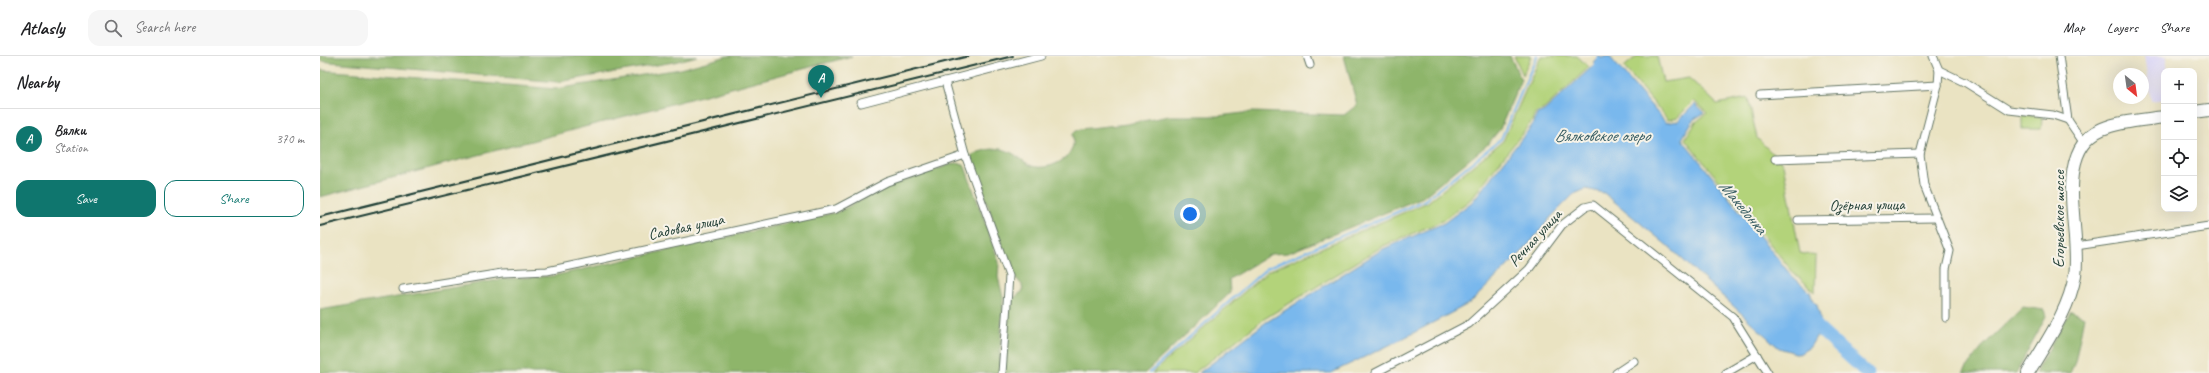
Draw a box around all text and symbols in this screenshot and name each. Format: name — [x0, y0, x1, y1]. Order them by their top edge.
search box — [88, 10, 368, 46]
text: Atlasly — [20, 16, 64, 40]
icon: search — [102, 17, 124, 39]
text: Search here — [134, 18, 195, 37]
text: Map — [2063, 19, 2085, 36]
text: Layers — [2107, 19, 2138, 36]
text: Share — [2160, 19, 2189, 36]
pin: A — [808, 65, 834, 98]
north arrow — [2113, 68, 2149, 104]
map controls — [2161, 68, 2197, 212]
button: + — [2161, 68, 2197, 104]
text: Nearby — [16, 72, 59, 93]
button: − — [2161, 104, 2197, 140]
text: Вялки — [54, 121, 86, 140]
water label: Вялковское озеро — [1555, 125, 1652, 146]
text: A — [26, 131, 32, 147]
text: 370 m — [276, 131, 304, 147]
text: Station — [54, 140, 88, 156]
button: locate — [2161, 140, 2197, 176]
street label: Егорьевское шоссе — [2049, 168, 2069, 268]
water label: Македонка — [1715, 176, 1772, 239]
button: layers — [2161, 176, 2197, 212]
button: Save — [16, 180, 156, 217]
button: Share — [164, 180, 304, 217]
street label: Озёрная улица — [1829, 194, 1906, 216]
your location — [1180, 204, 1200, 224]
street label: Речная улица — [1504, 204, 1567, 271]
street label: Садовая улица — [646, 209, 727, 245]

